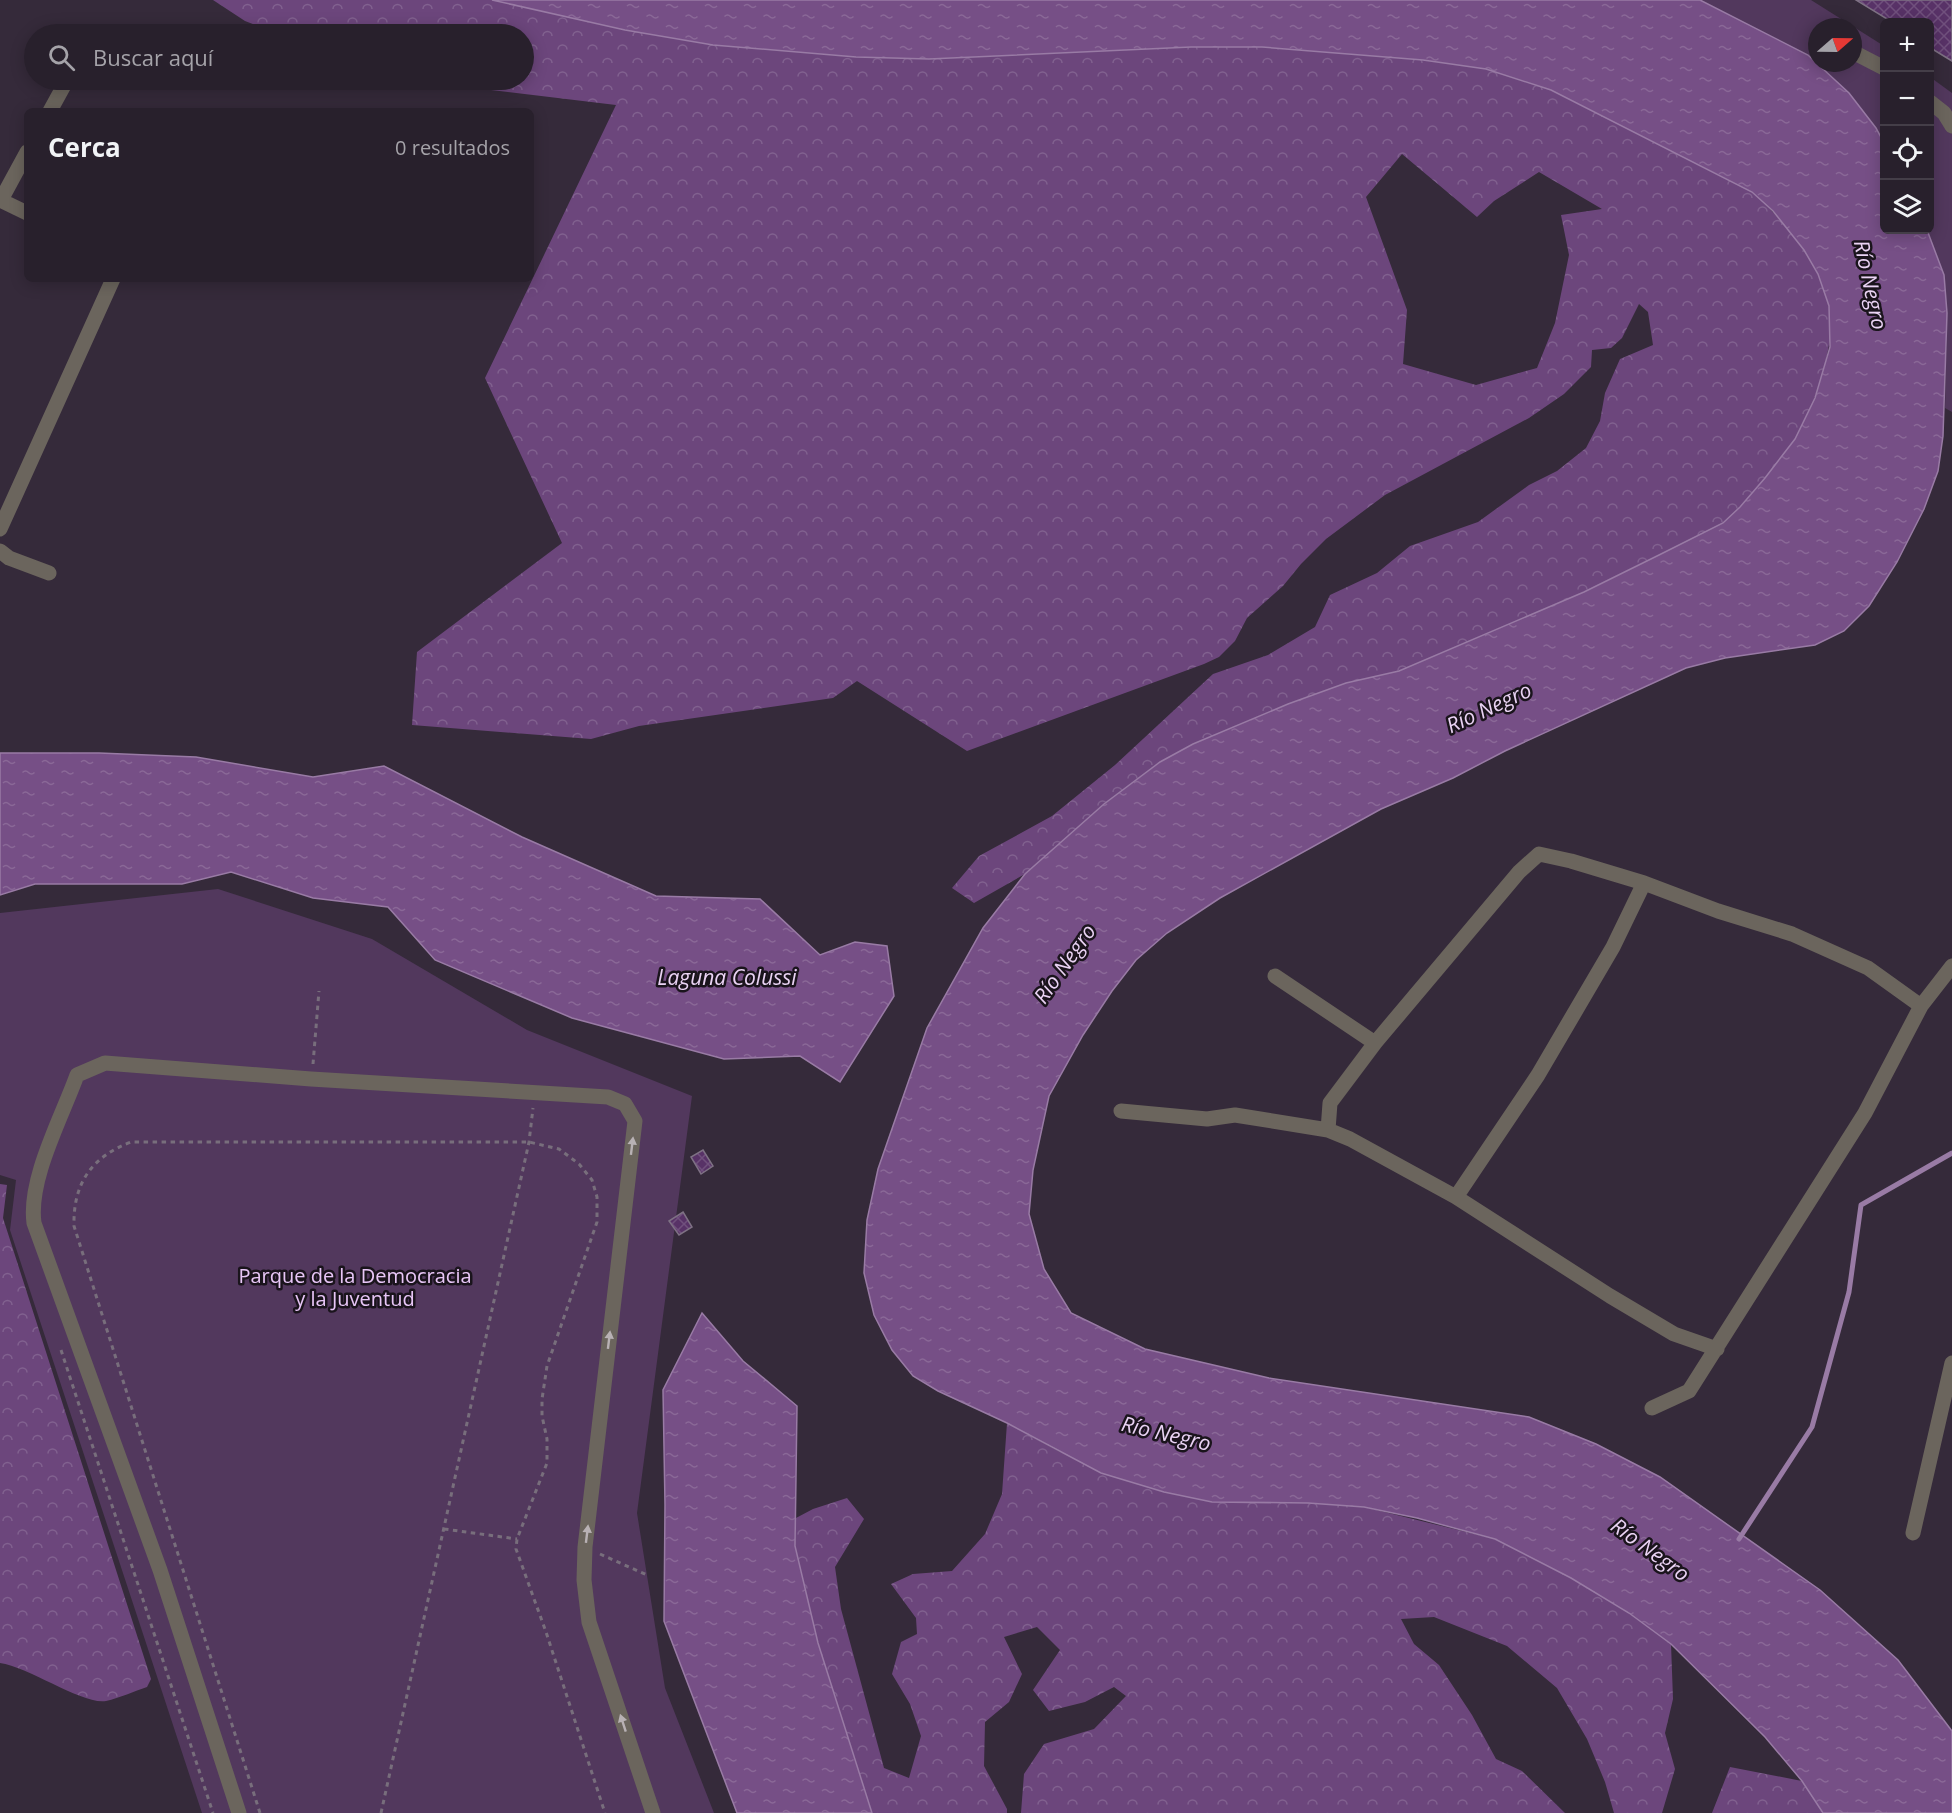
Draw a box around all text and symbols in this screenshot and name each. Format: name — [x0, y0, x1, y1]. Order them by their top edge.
north arrow — [1808, 18, 1862, 72]
map controls — [1880, 18, 1934, 234]
button: + — [1880, 18, 1934, 72]
search box — [24, 24, 534, 90]
icon: search — [45, 41, 78, 74]
text: Buscar aquí — [93, 42, 213, 72]
button: − — [1880, 72, 1934, 126]
button: locate — [1880, 126, 1934, 180]
text: Cerca — [48, 129, 121, 165]
text: 0 resultados — [395, 134, 510, 161]
button: layers — [1880, 180, 1934, 234]
water label: Río Negro — [1848, 237, 1894, 332]
water label: Río Negro — [1441, 675, 1536, 739]
water label: Río Negro — [1027, 918, 1102, 1009]
water label: Laguna Colussi — [657, 963, 797, 991]
one-way arrow — [627, 1137, 637, 1156]
park label: Parque de la Democracia y la Juventud — [238, 1262, 472, 1312]
one-way arrow — [605, 1330, 614, 1349]
water label: Río Negro — [1119, 1409, 1214, 1457]
water label: Río Negro — [1606, 1511, 1696, 1587]
one-way arrow — [582, 1524, 592, 1543]
one-way arrow — [617, 1714, 627, 1732]

